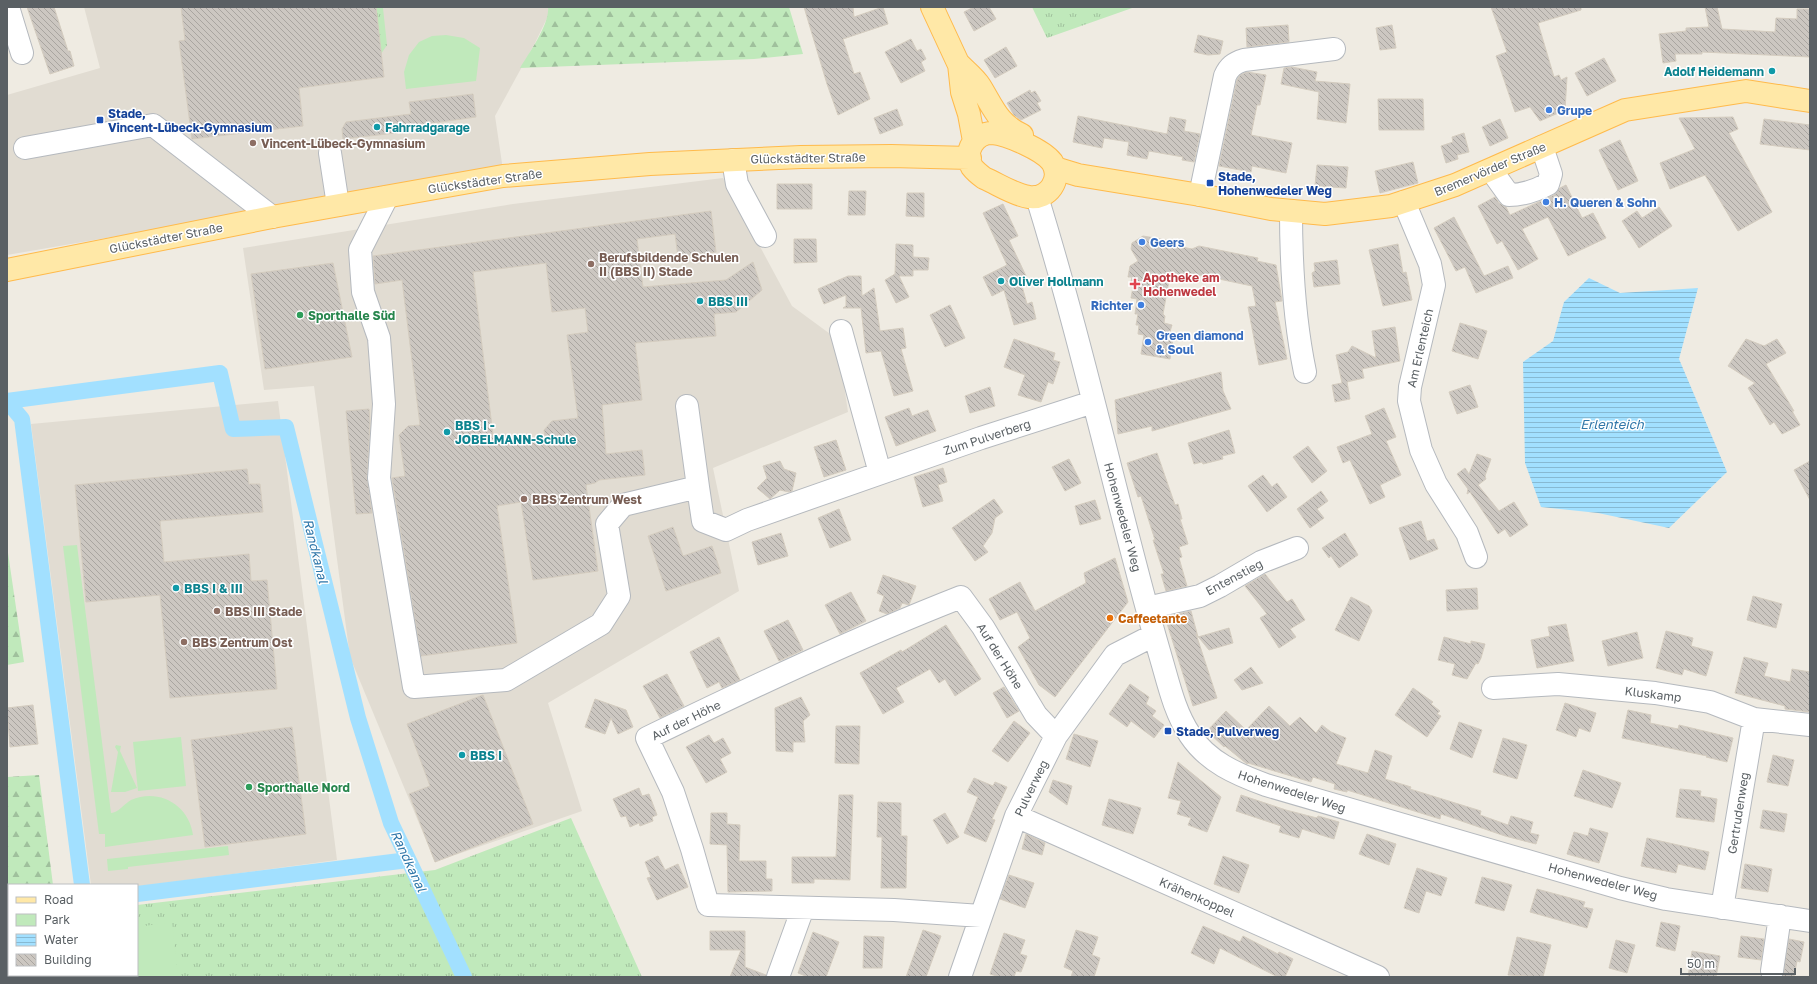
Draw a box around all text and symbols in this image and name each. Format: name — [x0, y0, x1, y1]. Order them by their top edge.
place label: Adolf Heidemann — [1664, 64, 1764, 79]
marker: Adolf Heidemann — [1767, 66, 1777, 76]
place label: Grupe — [1557, 103, 1592, 118]
marker: Grupe — [1544, 105, 1554, 115]
place label: Stade, Vincent-Lübeck-Gymnasium — [108, 106, 272, 135]
marker: Stade, Vincent-Lübeck-Gymnasium — [95, 115, 105, 125]
place label: Fahrradgarage — [385, 120, 470, 135]
marker: Fahrradgarage — [372, 122, 382, 132]
place label: Vincent-Lübeck-Gymnasium — [261, 136, 425, 151]
marker: Vincent-Lübeck-Gymnasium — [248, 138, 258, 148]
street label: Bremervörder Straße — [1432, 139, 1548, 199]
street label: Glückstädter Straße — [750, 149, 866, 167]
street label: Glückstädter Straße — [427, 166, 543, 196]
place label: Stade, Hohenwedeler Weg — [1218, 169, 1332, 198]
marker: Stade, Hohenwedeler Weg — [1205, 178, 1215, 188]
place label: H. Queren & Sohn — [1554, 195, 1657, 210]
marker: H. Queren & Sohn — [1541, 197, 1551, 207]
street label: Glückstädter Straße — [108, 220, 224, 256]
place label: Geers — [1150, 235, 1185, 250]
marker: Geers — [1137, 237, 1147, 247]
place label: Berufsbildende Schulen II (BBS II) Stade — [599, 250, 739, 279]
marker: Berufsbildende Schulen II (BBS II) Stade — [586, 259, 596, 269]
place label: Apotheke am Hohenwedel — [1143, 270, 1219, 299]
place label: Oliver Hollmann — [1009, 274, 1104, 289]
marker: Oliver Hollmann — [996, 276, 1006, 286]
marker: Apotheke am Hohenwedel — [1130, 279, 1140, 289]
place label: BBS III — [708, 294, 748, 309]
marker: BBS III — [695, 296, 705, 306]
place label: Richter — [1091, 298, 1133, 313]
marker: Richter — [1136, 300, 1146, 310]
street label: Am Erlenteich — [1404, 307, 1436, 389]
place label: Sporthalle Süd — [308, 308, 395, 323]
marker: Sporthalle Süd — [295, 310, 305, 320]
place label: Green diamond & Soul — [1156, 328, 1244, 357]
marker: Green diamond & Soul — [1143, 337, 1153, 347]
street label: Zum Pulverberg — [941, 416, 1033, 458]
water label: Erlenteich — [1580, 416, 1645, 432]
place label: BBS I - JOBELMANN-Schule — [455, 418, 576, 447]
marker: BBS I - JOBELMANN-Schule — [442, 427, 452, 437]
street label: Hohenwedeler Weg — [1101, 461, 1145, 573]
place label: BBS Zentrum West — [532, 492, 642, 507]
marker: BBS Zentrum West — [519, 494, 529, 504]
water label: Randkanal — [300, 517, 332, 586]
street label: Entenstieg — [1203, 556, 1265, 598]
place label: BBS I & III — [184, 581, 243, 596]
marker: BBS I & III — [171, 583, 181, 593]
place label: BBS III Stade — [225, 604, 302, 619]
marker: BBS III Stade — [212, 606, 222, 616]
place label: Caffeetante — [1118, 611, 1187, 626]
marker: Caffeetante — [1105, 613, 1115, 623]
street label: Auf der Höhe — [974, 620, 1026, 692]
place label: BBS Zentrum Ost — [192, 635, 293, 650]
marker: BBS Zentrum Ost — [179, 637, 189, 647]
street label: Kluskamp — [1624, 683, 1682, 705]
street label: Auf der Höhe — [649, 697, 723, 743]
place label: Stade, Pulverweg — [1176, 724, 1279, 739]
marker: Stade, Pulverweg — [1163, 726, 1173, 736]
place label: BBS I — [470, 748, 502, 763]
marker: BBS I — [457, 750, 467, 760]
street label: Pulverweg — [1011, 757, 1051, 819]
street label: Hohenwedeler Weg — [1236, 766, 1348, 816]
street label: Gertrudenweg — [1724, 771, 1752, 855]
place label: Sporthalle Nord — [257, 780, 350, 795]
marker: Sporthalle Nord — [244, 782, 254, 792]
water label: Randkanal — [388, 828, 431, 895]
street label: Hohenwedeler Weg — [1547, 859, 1659, 903]
street label: Krähenkoppel — [1157, 874, 1237, 920]
legend — [8, 884, 138, 976]
text: Road — [44, 892, 73, 907]
text: Park — [44, 912, 70, 927]
text: Water — [44, 932, 78, 947]
scale bar — [1681, 950, 1795, 976]
text: Building — [44, 952, 92, 967]
text: 50 m — [1687, 956, 1715, 971]

